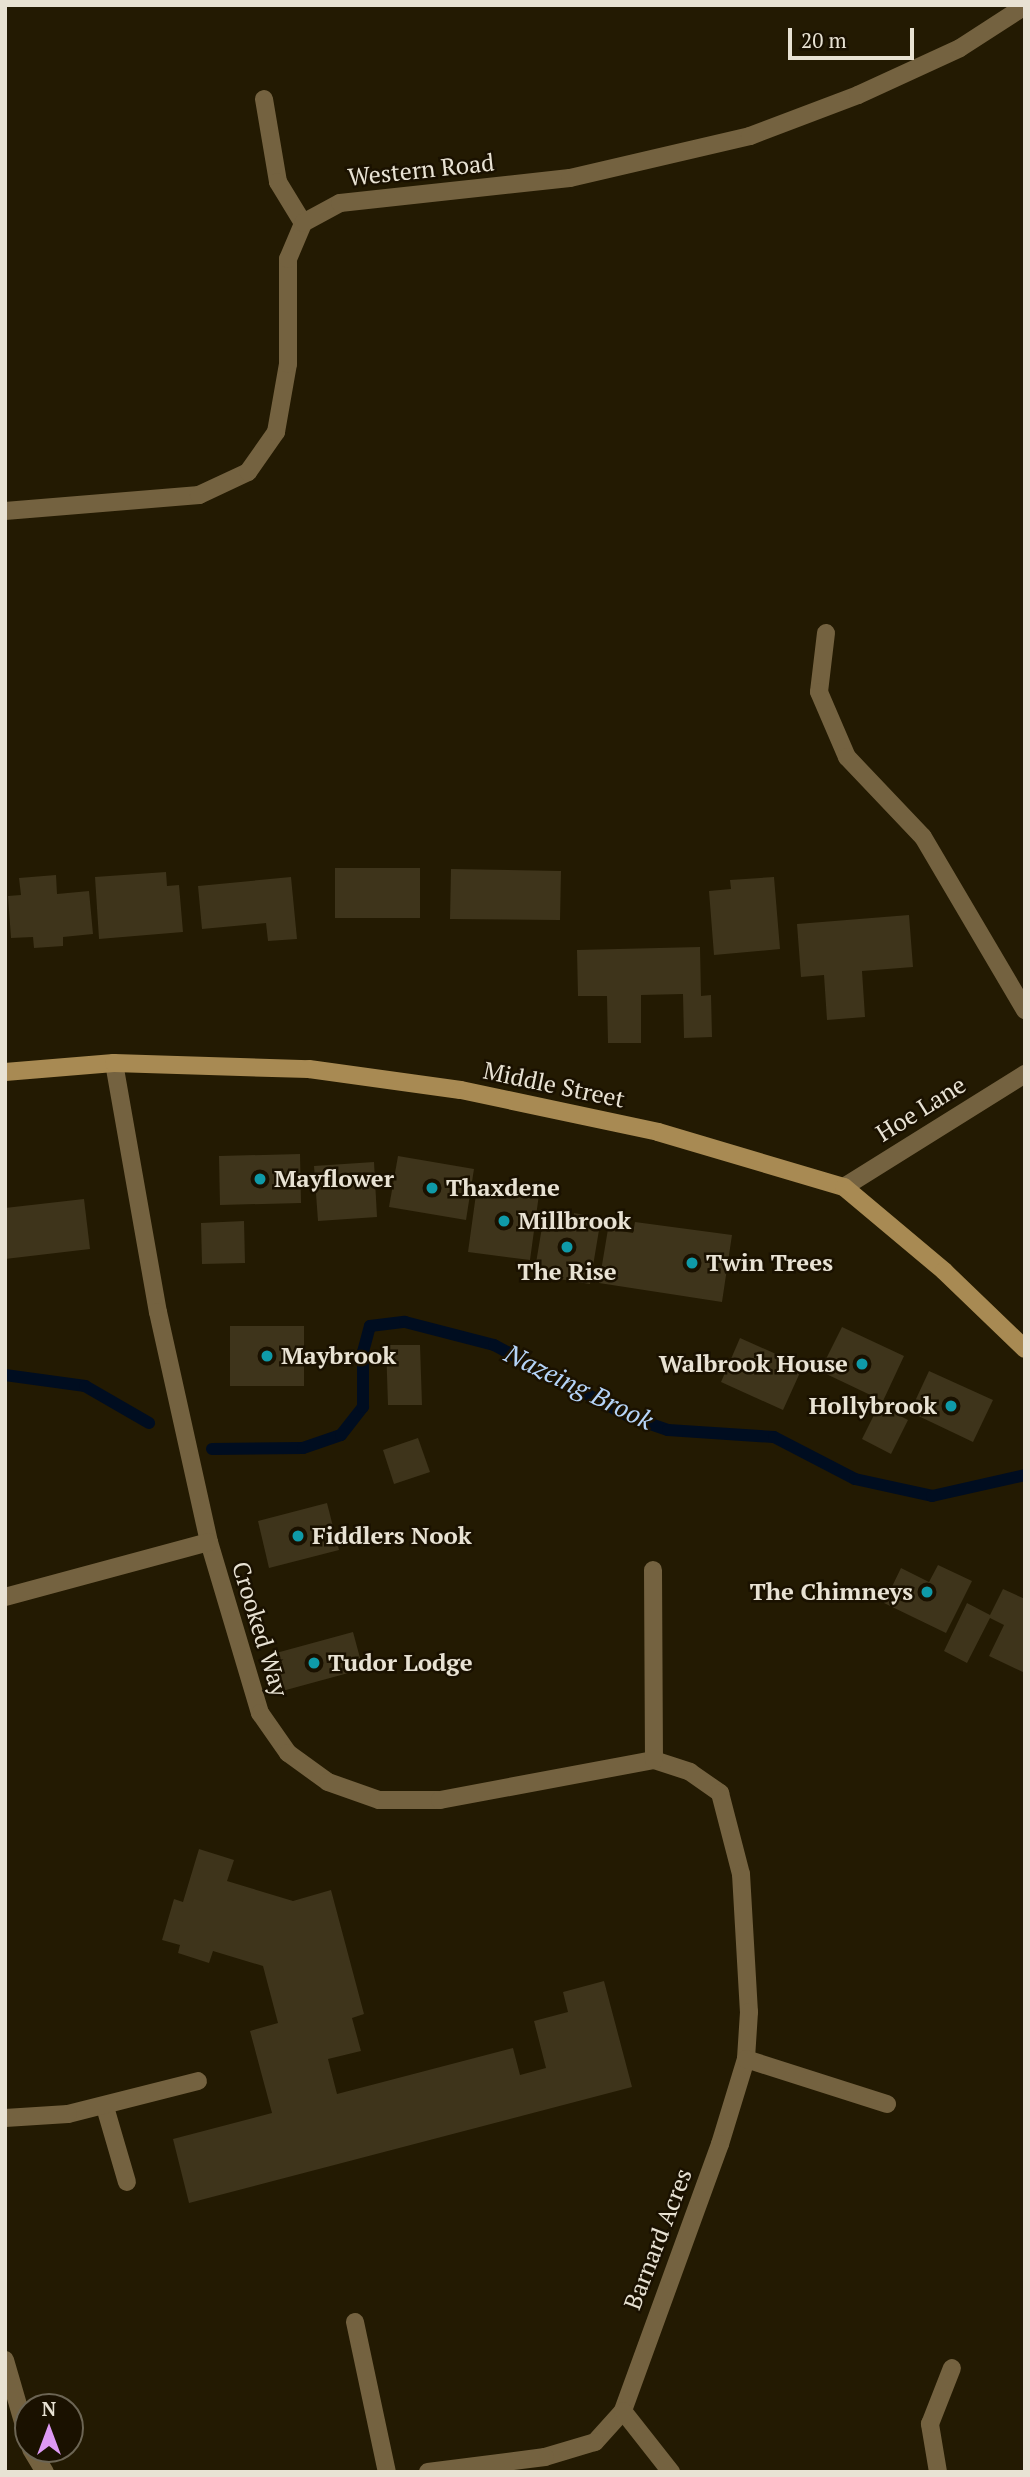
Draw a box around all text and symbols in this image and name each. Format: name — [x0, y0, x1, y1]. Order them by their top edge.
scale bar — [792, 14, 918, 58]
text: 20 m — [801, 26, 847, 54]
street label: Western Road — [346, 148, 496, 192]
street label: Middle Street — [481, 1056, 627, 1114]
street label: Hoe Lane — [871, 1070, 971, 1148]
place label: Mayflower — [274, 1165, 394, 1193]
marker: Mayflower — [252, 1171, 268, 1187]
place label: Thaxdene — [446, 1174, 560, 1202]
marker: Thaxdene — [424, 1180, 440, 1196]
place label: Millbrook — [518, 1207, 631, 1235]
marker: Millbrook — [496, 1213, 512, 1229]
marker: The Rise — [559, 1239, 575, 1255]
place label: Twin Trees — [706, 1249, 833, 1277]
marker: Twin Trees — [684, 1255, 700, 1271]
place label: The Rise — [517, 1258, 617, 1286]
water label: Nazeing Brook — [500, 1338, 658, 1436]
place label: Maybrook — [281, 1342, 396, 1370]
marker: Maybrook — [259, 1348, 275, 1364]
place label: Walbrook House — [659, 1350, 848, 1378]
marker: Walbrook House — [854, 1356, 870, 1372]
place label: Hollybrook — [809, 1392, 937, 1420]
marker: Hollybrook — [943, 1398, 959, 1414]
place label: Fiddlers Nook — [312, 1522, 472, 1550]
marker: Fiddlers Nook — [290, 1528, 306, 1544]
street label: Crooked Way — [226, 1558, 294, 1700]
place label: The Chimneys — [750, 1578, 913, 1606]
marker: The Chimneys — [919, 1584, 935, 1600]
place label: Tudor Lodge — [328, 1649, 473, 1677]
marker: Tudor Lodge — [306, 1655, 322, 1671]
street label: Barnard Acres — [618, 2164, 698, 2314]
north arrow — [14, 2393, 84, 2463]
text: N — [42, 2396, 56, 2421]

